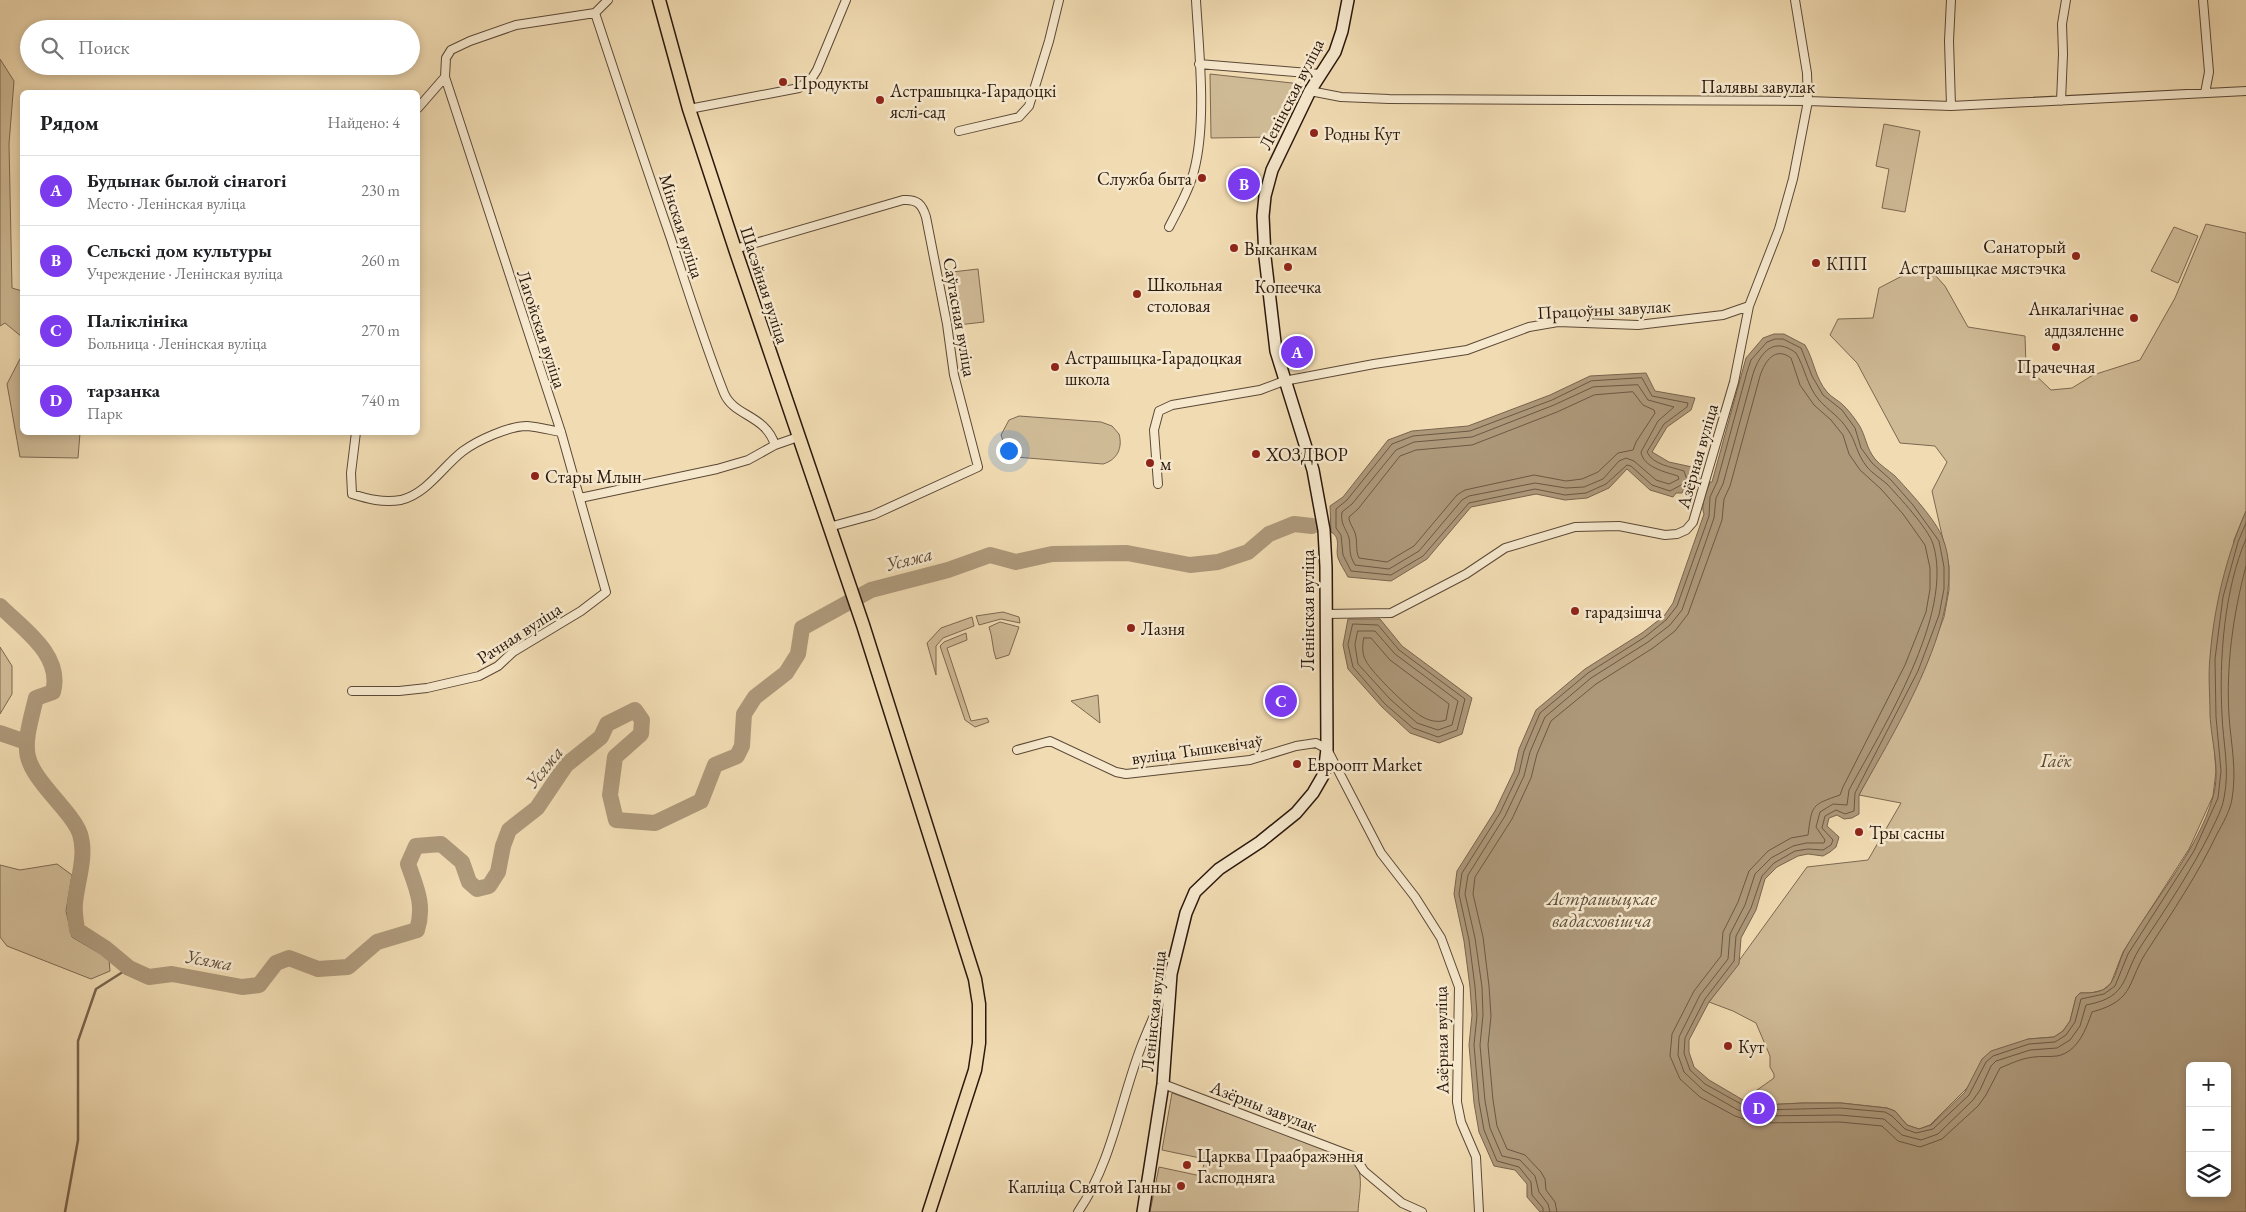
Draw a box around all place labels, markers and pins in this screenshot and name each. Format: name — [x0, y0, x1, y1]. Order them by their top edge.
place label: Продукты — [793, 71, 869, 94]
marker: Продукты — [777, 76, 789, 88]
place label: Астрашыцка-Гарадоцкі яслі-сад — [889, 79, 1057, 123]
marker: Астрашыцка-Гарадоцкі яслі-сад — [874, 94, 886, 106]
place label: Родны Кут — [1324, 122, 1401, 145]
marker: Родны Кут — [1308, 127, 1320, 139]
pin: B — [1228, 165, 1260, 203]
place label: Служба быта — [1097, 167, 1193, 190]
marker: Служба быта — [1196, 172, 1208, 184]
place label: Санаторый Астрашыцкае мястэчка — [1898, 235, 2067, 279]
place label: Выканкам — [1244, 237, 1318, 260]
marker: Выканкам — [1228, 242, 1240, 254]
marker: Санаторый Астрашыцкае мястэчка — [2070, 250, 2082, 262]
place label: КПП — [1826, 252, 1868, 275]
marker: КПП — [1810, 257, 1822, 269]
marker: Копеечка — [1282, 261, 1294, 273]
place label: Школьная столовая — [1147, 273, 1223, 317]
place label: Копеечка — [1255, 275, 1322, 298]
marker: Школьная столовая — [1131, 288, 1143, 300]
place label: Анкалагічнае аддзяленне — [2027, 297, 2124, 341]
marker: Анкалагічнае аддзяленне — [2128, 312, 2140, 324]
pin: A — [1281, 333, 1313, 371]
marker: Прачечная — [2050, 341, 2062, 353]
place label: Астрашыцка-Гарадоцкая школа — [1064, 346, 1242, 390]
place label: Прачечная — [2017, 355, 2095, 378]
marker: Астрашыцка-Гарадоцкая школа — [1049, 361, 1061, 373]
place label: ХОЗДВОР — [1265, 443, 1348, 466]
marker: ХОЗДВОР — [1250, 448, 1262, 460]
place label: м — [1160, 452, 1172, 475]
marker: м — [1144, 457, 1156, 469]
place label: Стары Млын — [545, 465, 642, 488]
marker: Стары Млын — [529, 470, 541, 482]
place label: гарадзішча — [1585, 600, 1663, 623]
marker: гарадзішча — [1569, 605, 1581, 617]
place label: Лазня — [1141, 617, 1185, 640]
marker: Лазня — [1125, 622, 1137, 634]
pin: C — [1265, 682, 1297, 720]
place label: Евроопт Market — [1307, 753, 1422, 776]
marker: Евроопт Market — [1291, 758, 1303, 770]
place label: Тры сасны — [1869, 821, 1945, 844]
marker: Тры сасны — [1853, 826, 1865, 838]
place label: Кут — [1738, 1035, 1765, 1058]
marker: Кут — [1722, 1040, 1734, 1052]
pin: D — [1743, 1089, 1775, 1127]
place label: Царква Праабражэння Гасподняга — [1197, 1144, 1364, 1188]
marker: Царква Праабражэння Гасподняга — [1181, 1159, 1193, 1171]
place label: Капліца Святой Ганны — [1008, 1175, 1171, 1198]
marker: Капліца Святой Ганны — [1175, 1180, 1187, 1192]

